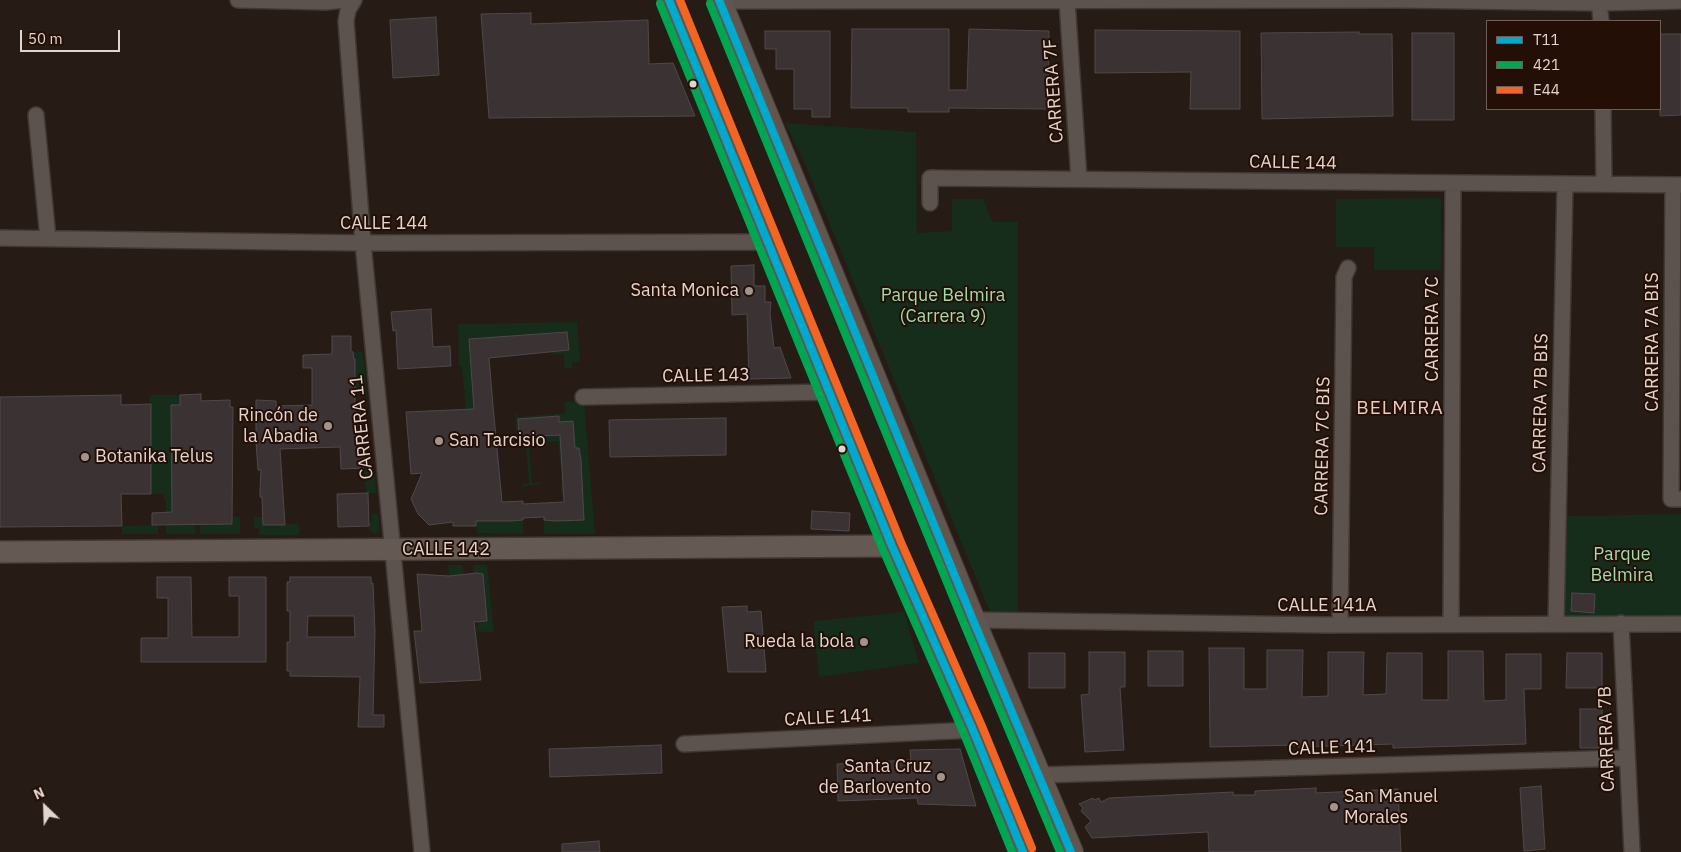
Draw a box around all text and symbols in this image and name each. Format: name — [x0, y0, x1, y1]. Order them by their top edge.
scale bar — [22, 20, 122, 52]
legend — [1486, 20, 1661, 110]
text: 50 m — [28, 29, 63, 48]
text: T11 — [1533, 30, 1560, 49]
street label: CARRERA 7F — [1040, 38, 1068, 144]
text: 421 — [1533, 55, 1560, 74]
unlabelled marker — [688, 79, 698, 89]
text: E44 — [1533, 80, 1560, 99]
street label: CALLE 144 — [1249, 151, 1337, 175]
street label: CALLE 144 — [340, 213, 428, 235]
street label: CARRERA 7A BIS — [1642, 272, 1664, 412]
street label: CARRERA 7C — [1422, 276, 1444, 382]
place label: Santa Monica — [630, 280, 739, 302]
marker: Santa Monica — [743, 285, 755, 297]
park label: Parque Belmira (Carrera 9) — [881, 285, 1005, 328]
street label: CARRERA 7B BIS — [1529, 333, 1553, 473]
street label: CALLE 143 — [662, 364, 750, 388]
street label: CARRERA 11 — [346, 374, 378, 480]
street label: CARRERA 7C BIS — [1311, 376, 1335, 516]
district label: BELMIRA — [1355, 398, 1445, 420]
place label: Rincón de la Abadia — [238, 405, 318, 448]
marker: Rincón de la Abadia — [322, 420, 334, 432]
place label: San Tarcisio — [449, 430, 546, 452]
marker: San Tarcisio — [433, 435, 445, 447]
unlabelled marker — [837, 444, 847, 454]
place label: Botanika Telus — [95, 446, 214, 468]
marker: Botanika Telus — [79, 451, 91, 463]
street label: CALLE 142 — [402, 539, 490, 561]
park label: Parque Belmira — [1591, 544, 1653, 586]
street label: CALLE 141A — [1277, 595, 1377, 617]
place label: Rueda la bola — [744, 631, 854, 653]
marker: Rueda la bola — [858, 636, 870, 648]
street label: CARRERA 7B — [1594, 686, 1620, 792]
street label: CALLE 141 — [784, 705, 872, 731]
street label: CALLE 141 — [1288, 736, 1376, 760]
place label: Santa Cruz de Barlovento — [818, 756, 931, 799]
marker: Santa Cruz de Barlovento — [935, 771, 947, 783]
north arrow — [20, 782, 70, 832]
text: N — [31, 783, 47, 804]
place label: San Manuel Morales — [1344, 786, 1438, 829]
marker: San Manuel Morales — [1328, 801, 1340, 813]

